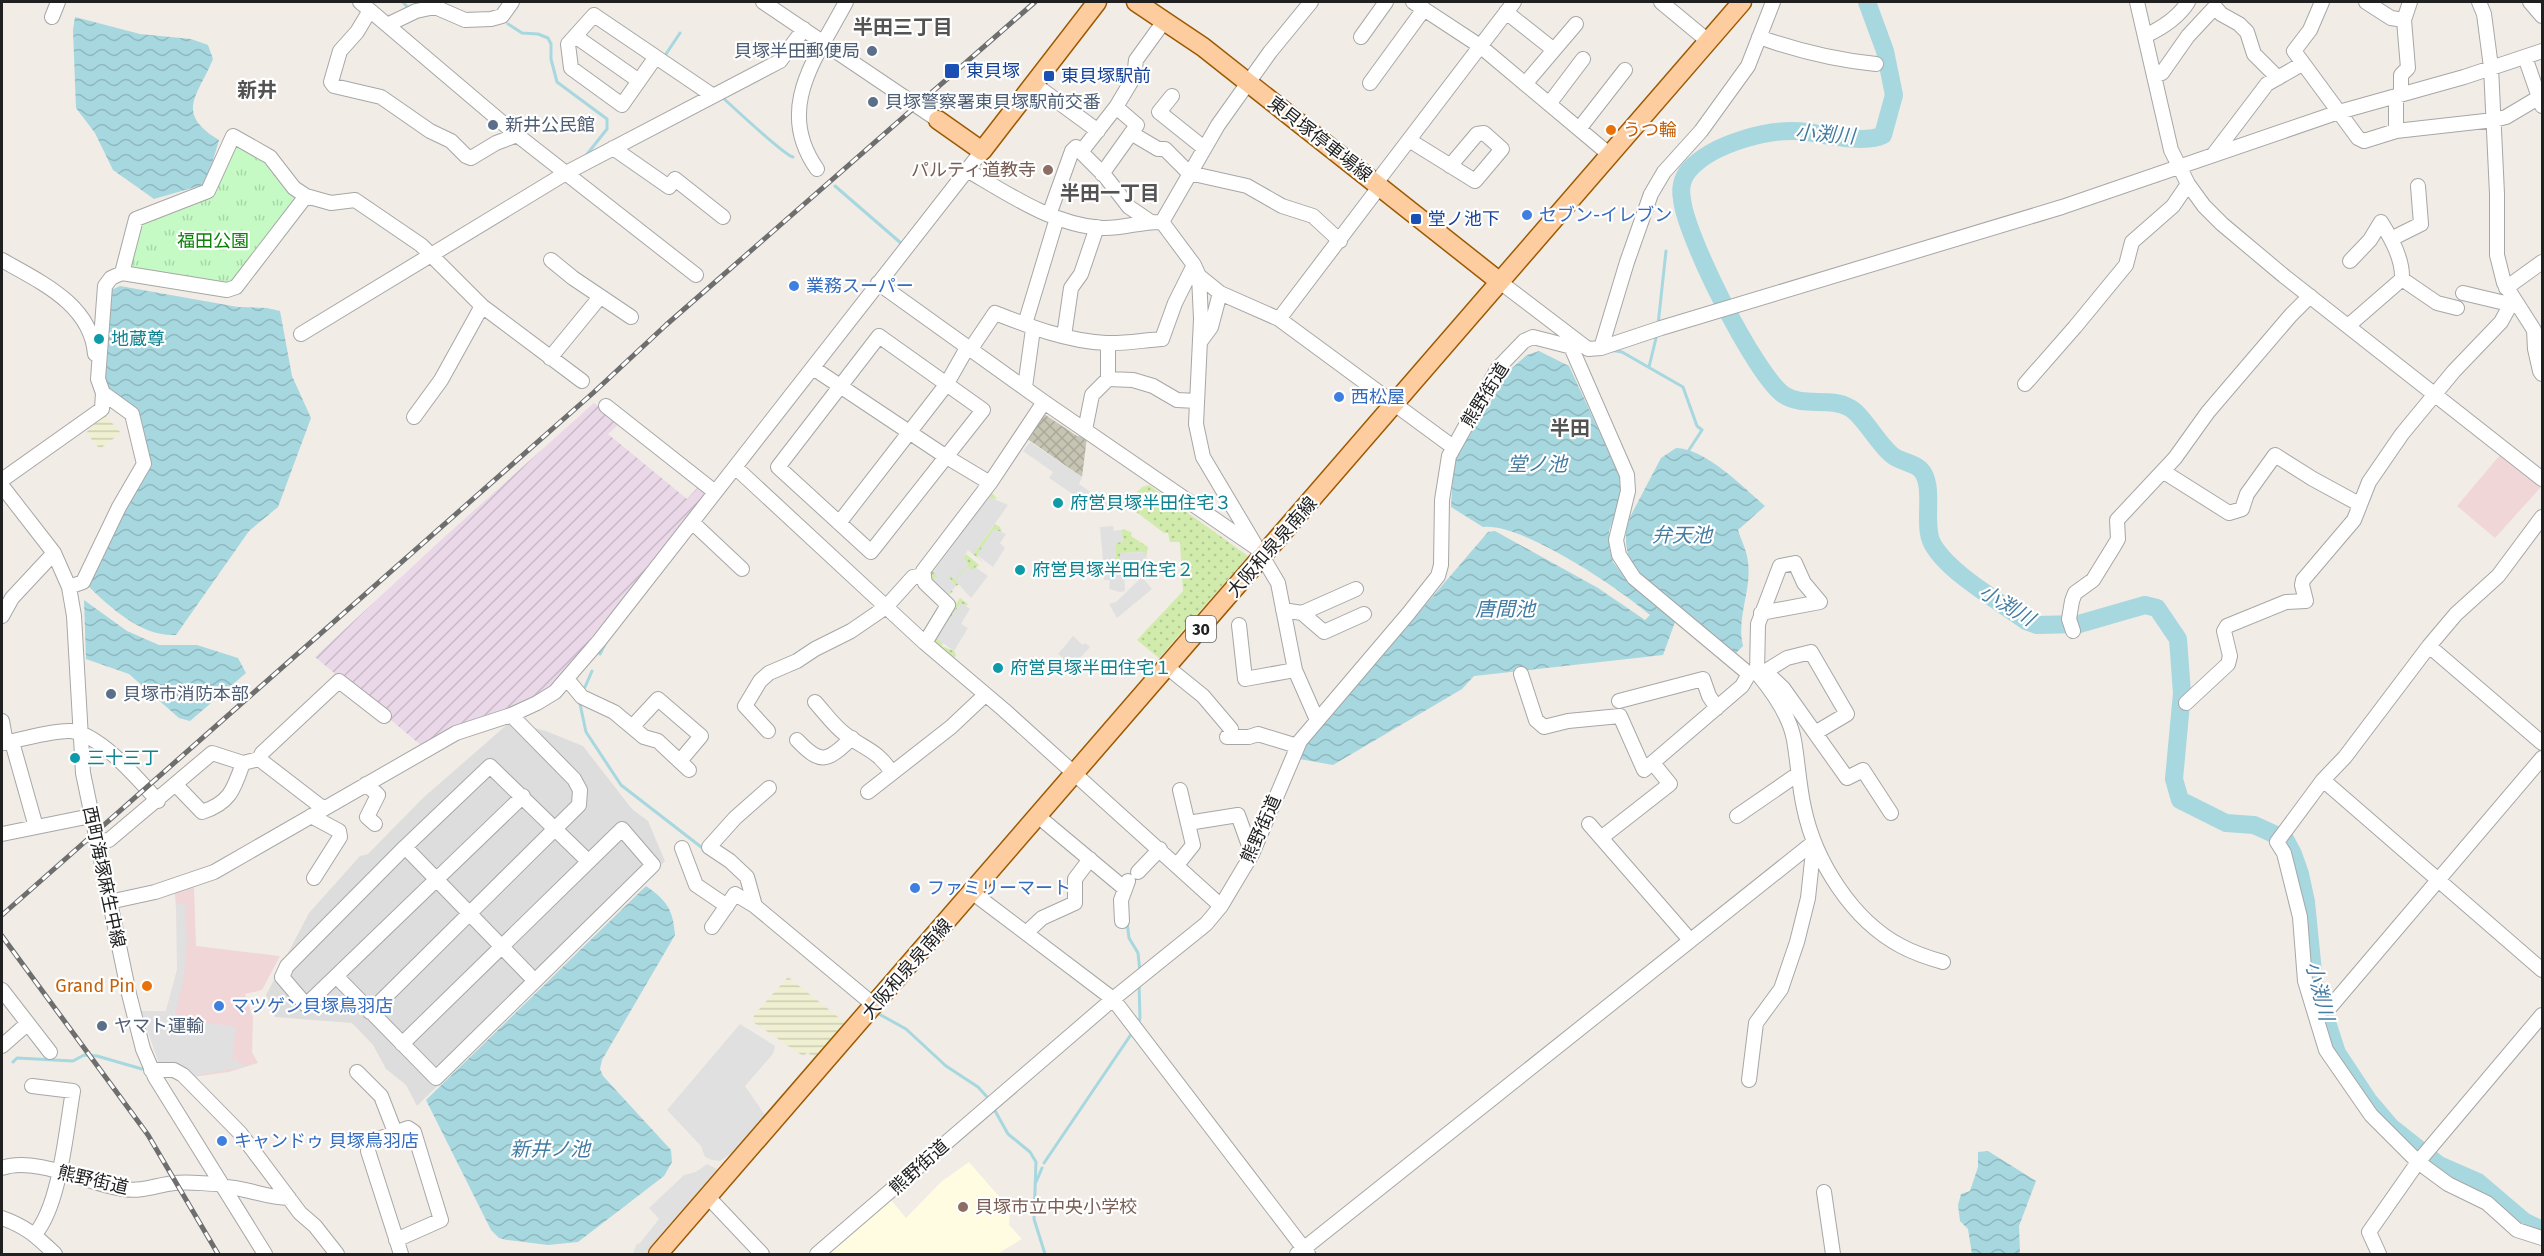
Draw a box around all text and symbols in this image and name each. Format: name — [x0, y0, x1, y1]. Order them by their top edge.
district label: 半田三丁目 — [853, 15, 953, 39]
place label: 貝塚半田郵便局 — [734, 40, 860, 62]
marker: 貝塚半田郵便局 — [865, 44, 879, 58]
place label: 東貝塚 — [966, 60, 1020, 82]
marker: 東貝塚 — [943, 62, 961, 80]
place label: 東貝塚駅前 — [1061, 65, 1151, 87]
marker: 東貝塚駅前 — [1042, 69, 1056, 83]
district label: 新井 — [237, 78, 277, 102]
place label: 貝塚警察署東貝塚駅前交番 — [885, 91, 1101, 113]
street label: 東貝塚停車場線 — [1264, 92, 1376, 186]
marker: 貝塚警察署東貝塚駅前交番 — [866, 95, 880, 109]
place label: 新井公民館 — [505, 114, 595, 136]
marker: 新井公民館 — [486, 118, 500, 132]
place label: うつ輪 — [1623, 119, 1677, 141]
water label: 小渕川 — [1794, 120, 1858, 148]
marker: うつ輪 — [1604, 123, 1618, 137]
place label: パルティ道教寺 — [911, 159, 1036, 181]
marker: パルティ道教寺 — [1041, 163, 1055, 177]
district label: 半田一丁目 — [1060, 181, 1160, 205]
place label: セブン-イレブン — [1539, 204, 1672, 226]
place label: 堂ノ池下 — [1428, 208, 1500, 230]
marker: セブン-イレブン — [1520, 208, 1534, 222]
marker: 堂ノ池下 — [1409, 212, 1423, 226]
park label: 福田公園 — [177, 230, 249, 252]
place label: 業務スーパー — [806, 275, 914, 297]
marker: 業務スーパー — [787, 279, 801, 293]
place label: 地蔵尊 — [111, 328, 165, 350]
marker: 地蔵尊 — [92, 332, 106, 346]
street label: 熊野街道 — [1457, 359, 1513, 431]
place label: 西松屋 — [1351, 386, 1405, 408]
marker: 西松屋 — [1332, 390, 1346, 404]
district label: 半田 — [1550, 416, 1590, 440]
water label: 堂ノ池 — [1507, 452, 1569, 476]
place label: 府営貝塚半田住宅３ — [1070, 492, 1232, 514]
street label: 大阪和泉泉南線 — [1222, 492, 1322, 602]
marker: 府営貝塚半田住宅３ — [1051, 496, 1065, 510]
water label: 弁天池 — [1652, 523, 1714, 547]
place label: 府営貝塚半田住宅２ — [1032, 559, 1194, 581]
marker: 府営貝塚半田住宅２ — [1013, 563, 1027, 577]
water label: 小渕川 — [1975, 579, 2041, 632]
water label: 唐間池 — [1475, 597, 1537, 621]
road number: 30 — [1186, 616, 1216, 642]
place label: 府営貝塚半田住宅１ — [1010, 657, 1172, 679]
marker: 府営貝塚半田住宅１ — [991, 661, 1005, 675]
place label: 貝塚市消防本部 — [123, 683, 249, 705]
marker: 貝塚市消防本部 — [104, 687, 118, 701]
place label: 三十三丁 — [87, 747, 159, 769]
marker: 三十三丁 — [68, 751, 82, 765]
street label: 熊野街道 — [1236, 792, 1286, 866]
street label: 西町海塚麻生中線 — [78, 804, 130, 950]
place label: ファミリーマート — [927, 877, 1071, 899]
marker: ファミリーマート — [908, 881, 922, 895]
street label: 大阪和泉泉南線 — [857, 914, 957, 1024]
water label: 小渕川 — [2301, 959, 2339, 1025]
place label: Grand Pin — [55, 975, 135, 997]
marker: Grand Pin — [140, 979, 154, 993]
place label: マツゲン貝塚鳥羽店 — [231, 995, 393, 1017]
marker: マツゲン貝塚鳥羽店 — [212, 999, 226, 1013]
place label: ヤマト運輸 — [114, 1015, 204, 1037]
marker: ヤマト運輸 — [95, 1019, 109, 1033]
place label: キャンドゥ 貝塚鳥羽店 — [234, 1130, 419, 1152]
marker: キャンドゥ 貝塚鳥羽店 — [215, 1134, 229, 1148]
street label: 熊野街道 — [885, 1135, 953, 1199]
water label: 新井ノ池 — [510, 1137, 592, 1161]
street label: 熊野街道 — [55, 1161, 131, 1199]
place label: 貝塚市立中央小学校 — [975, 1196, 1137, 1218]
marker: 貝塚市立中央小学校 — [956, 1200, 970, 1214]

